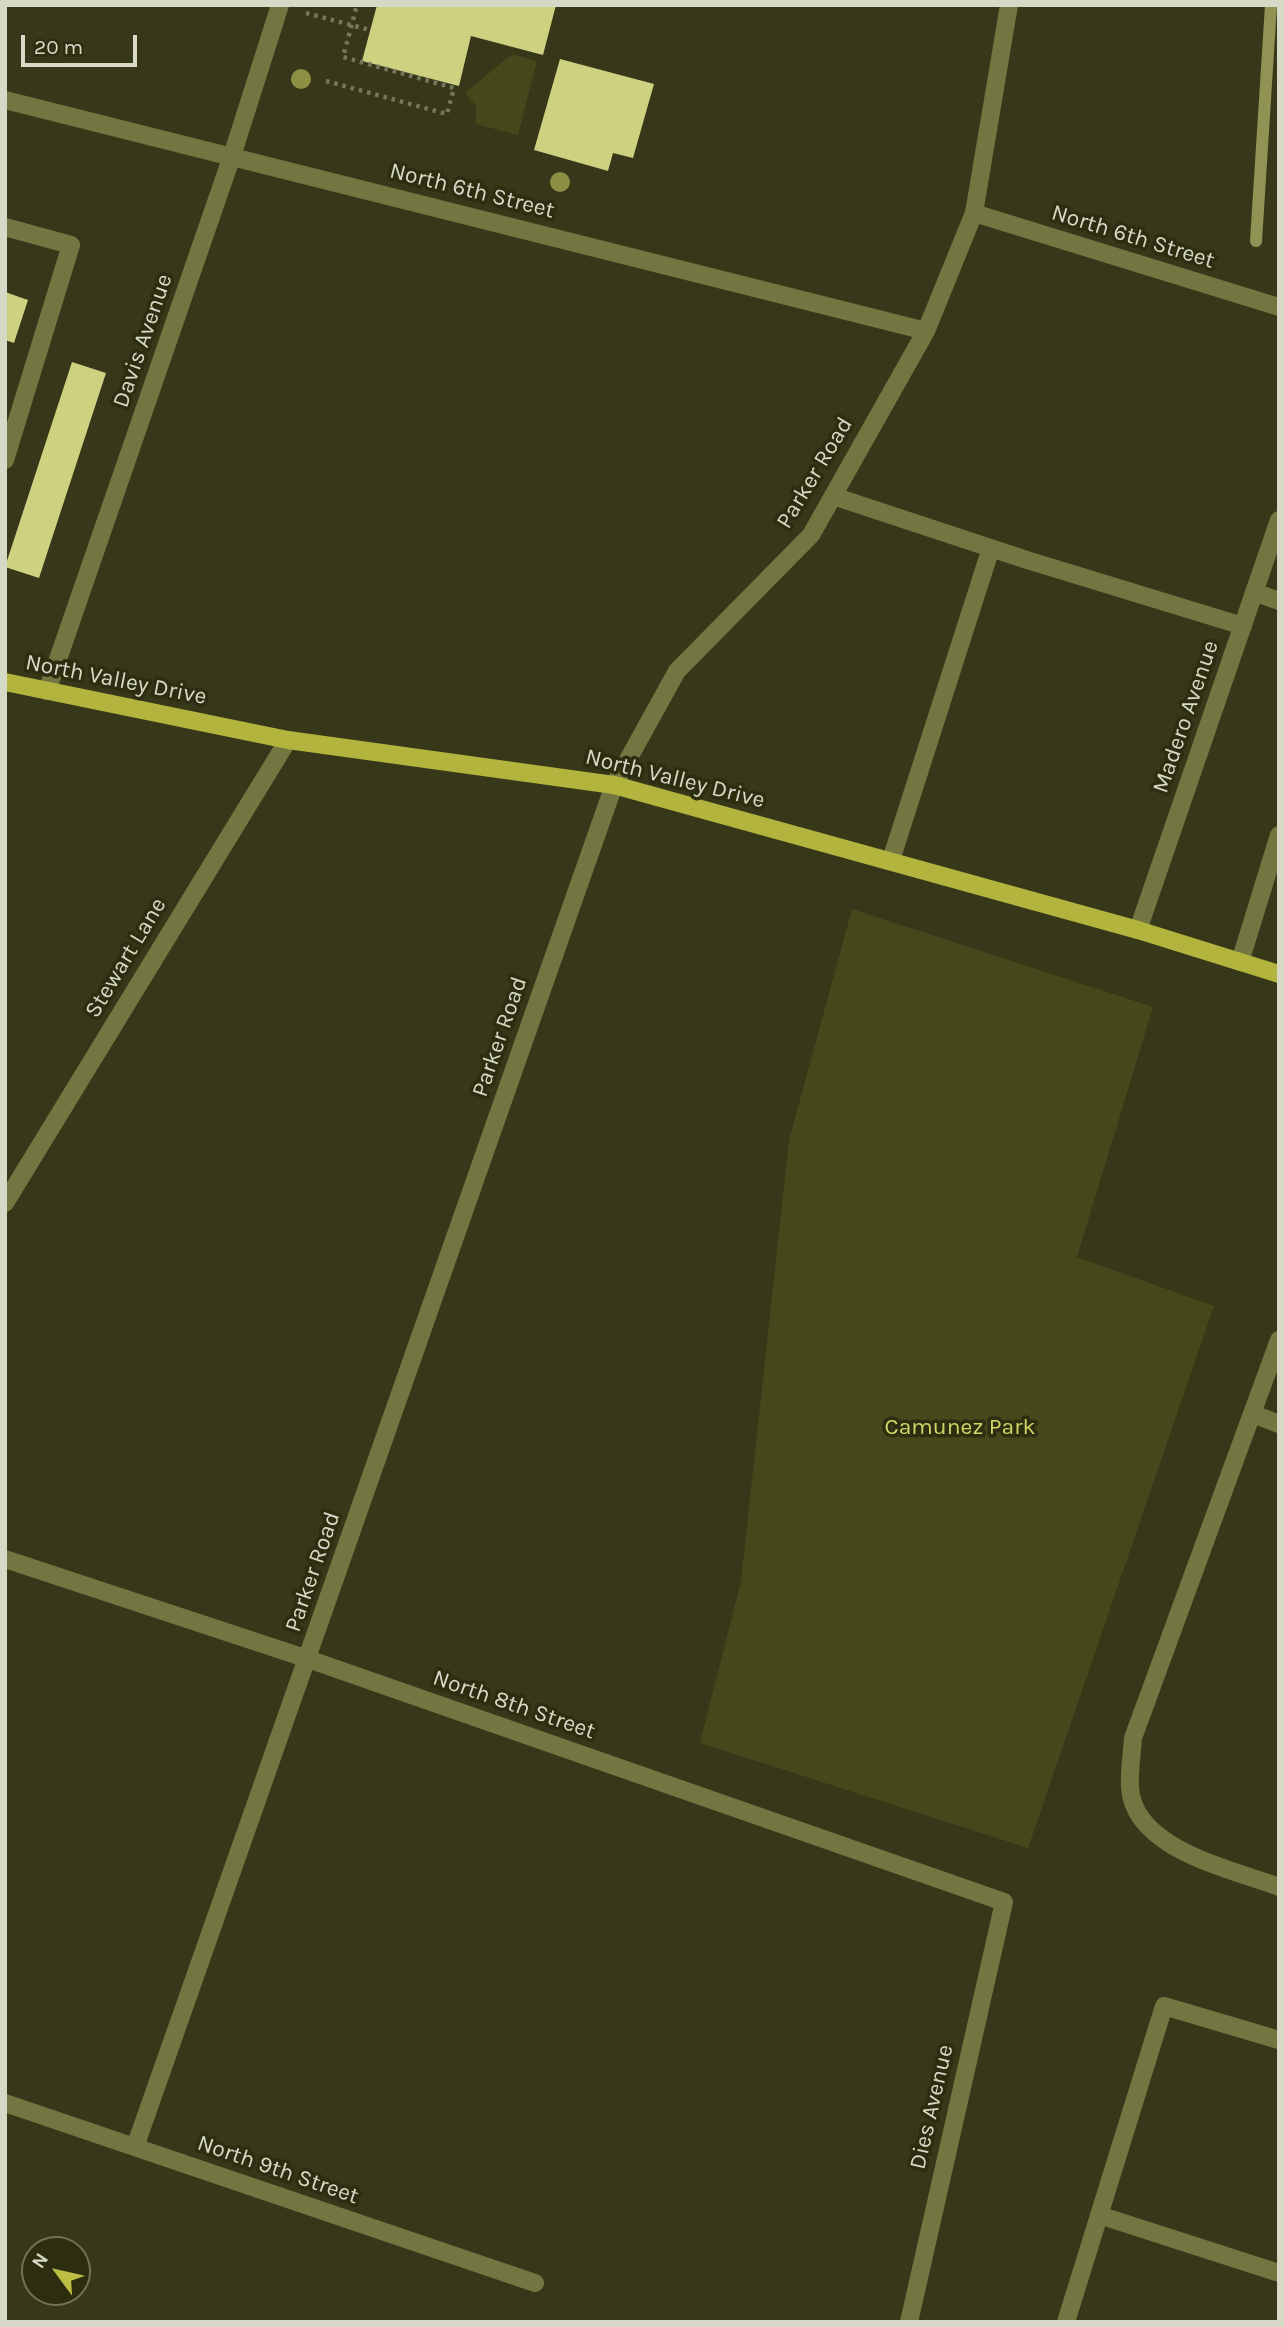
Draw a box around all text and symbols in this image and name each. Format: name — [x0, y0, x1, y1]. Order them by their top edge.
scale bar — [24, 21, 140, 65]
text: 20 m — [34, 35, 83, 59]
street label: North 6th Street — [387, 157, 557, 225]
street label: North 6th Street — [1048, 199, 1218, 275]
street label: Davis Avenue — [107, 271, 179, 411]
street label: Parker Road — [771, 412, 859, 534]
street label: Madero Avenue — [1147, 637, 1225, 797]
street label: North Valley Drive — [23, 649, 209, 711]
street label: North Valley Drive — [582, 743, 768, 815]
street label: Stewart Lane — [79, 893, 173, 1023]
street label: Parker Road — [467, 973, 533, 1101]
park label: Camunez Park — [885, 1413, 1035, 1441]
street label: Parker Road — [280, 1508, 346, 1636]
street label: North 8th Street — [429, 1664, 599, 1746]
street label: Dies Avenue — [904, 2042, 960, 2172]
street label: North 9th Street — [194, 2129, 362, 2211]
north arrow — [21, 2236, 91, 2306]
text: N — [27, 2249, 53, 2272]

